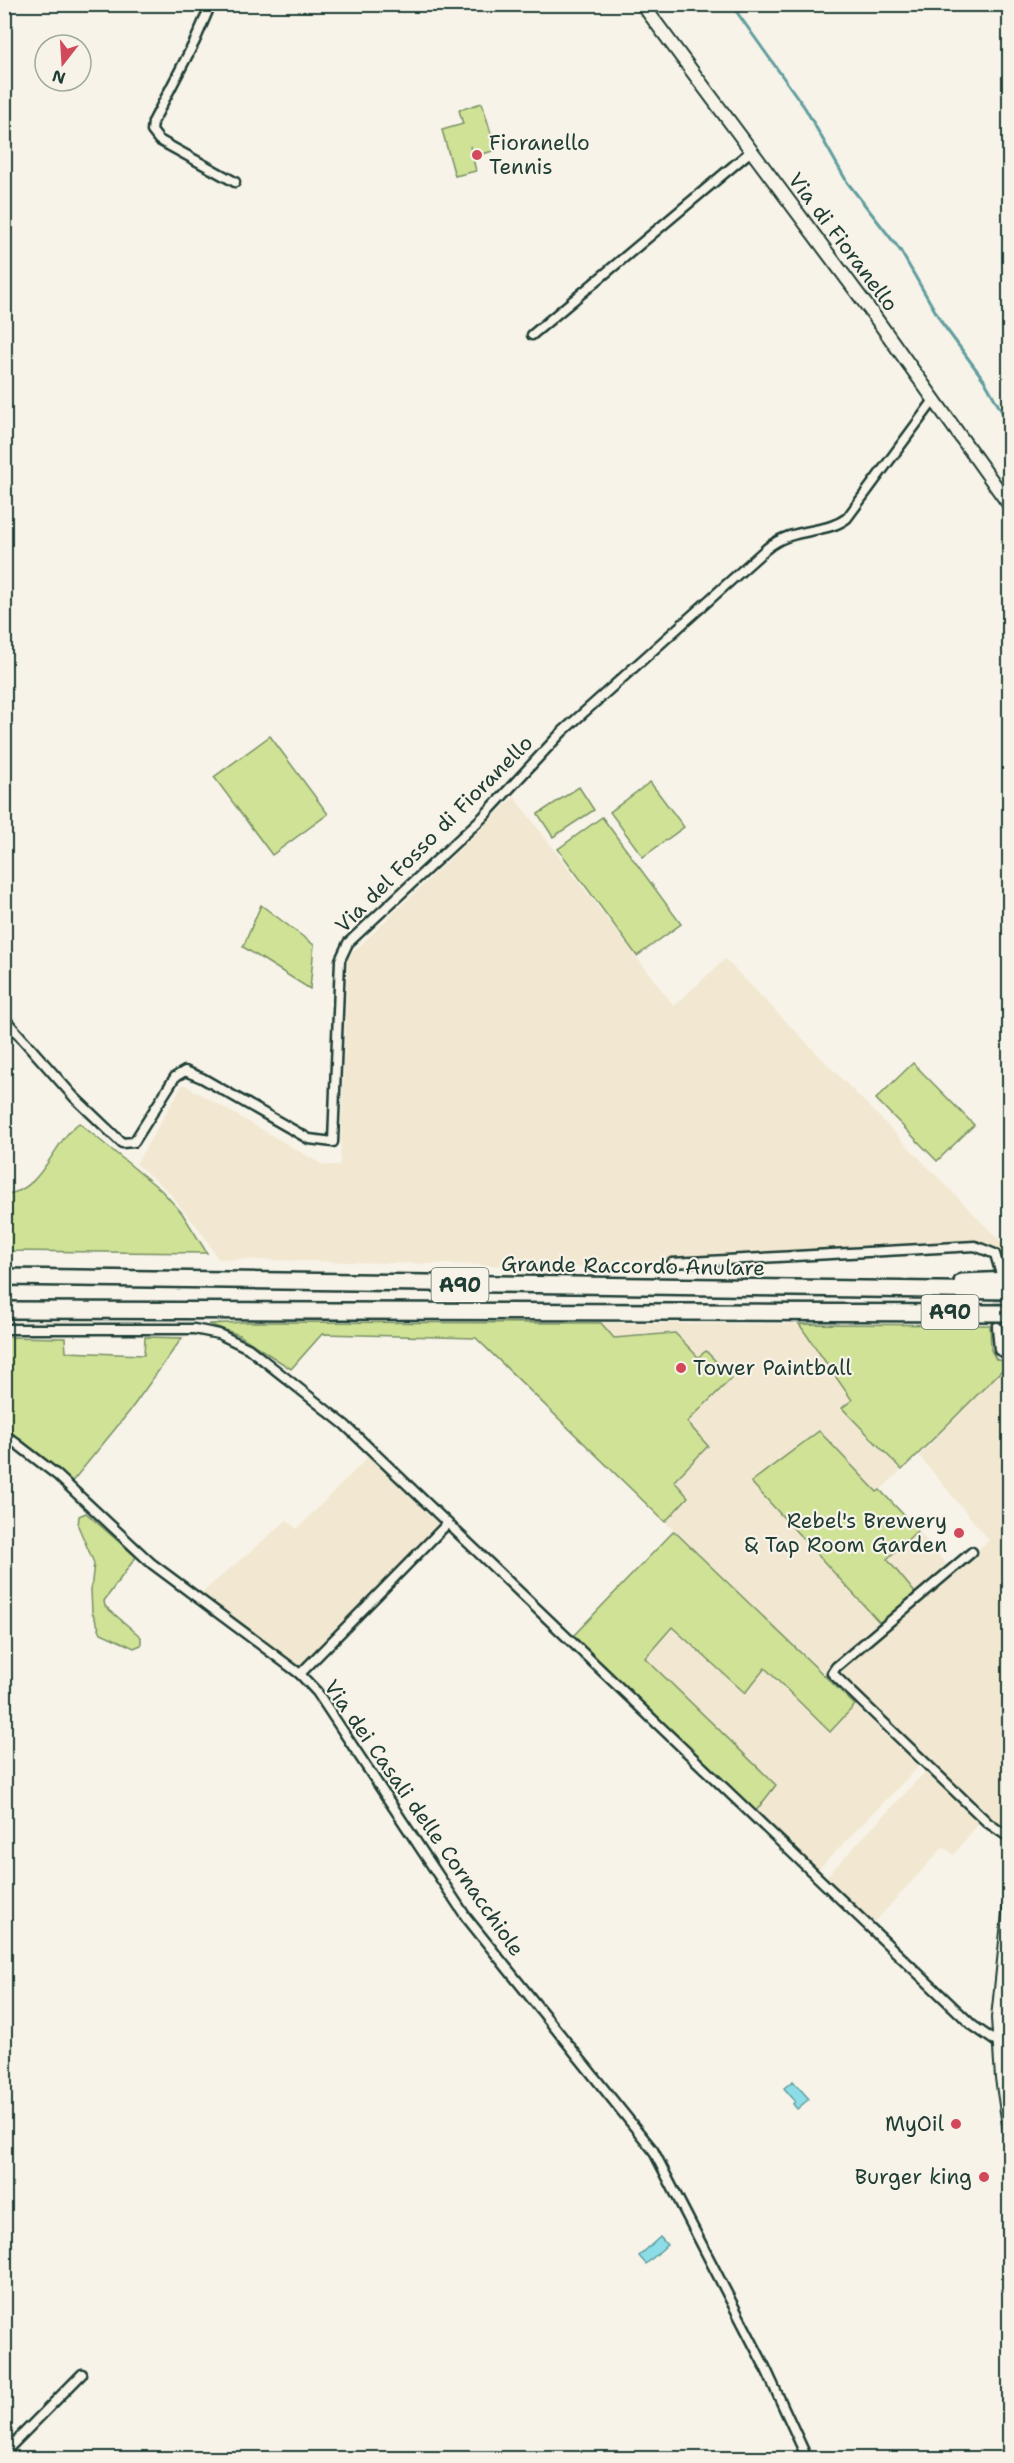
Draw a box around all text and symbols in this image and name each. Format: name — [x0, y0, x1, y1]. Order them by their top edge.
north arrow — [33, 33, 93, 93]
text: N — [50, 65, 68, 89]
place label: Fioranello Tennis — [489, 129, 590, 181]
marker: Fioranello Tennis — [470, 148, 484, 162]
street label: Via di Fioranello — [782, 167, 904, 317]
street label: Via del Fosso di Fioranello — [329, 729, 539, 939]
street label: Grande Raccordo Anulare — [501, 1250, 765, 1282]
road number: A90 — [432, 1268, 488, 1302]
road number: A90 — [922, 1295, 978, 1329]
place label: Tower Paintball — [693, 1354, 853, 1382]
marker: Tower Paintball — [674, 1361, 688, 1375]
place label: Rebel's Brewery & Tap Room Garden — [744, 1507, 947, 1559]
marker: Rebel's Brewery & Tap Room Garden — [952, 1526, 966, 1540]
street label: Via dei Casali delle Cornacchiole — [317, 1674, 531, 1962]
place label: MyOil — [885, 2110, 945, 2138]
marker: MyOil — [949, 2117, 963, 2131]
place label: Burger king — [855, 2163, 972, 2191]
marker: Burger king — [977, 2170, 991, 2184]

